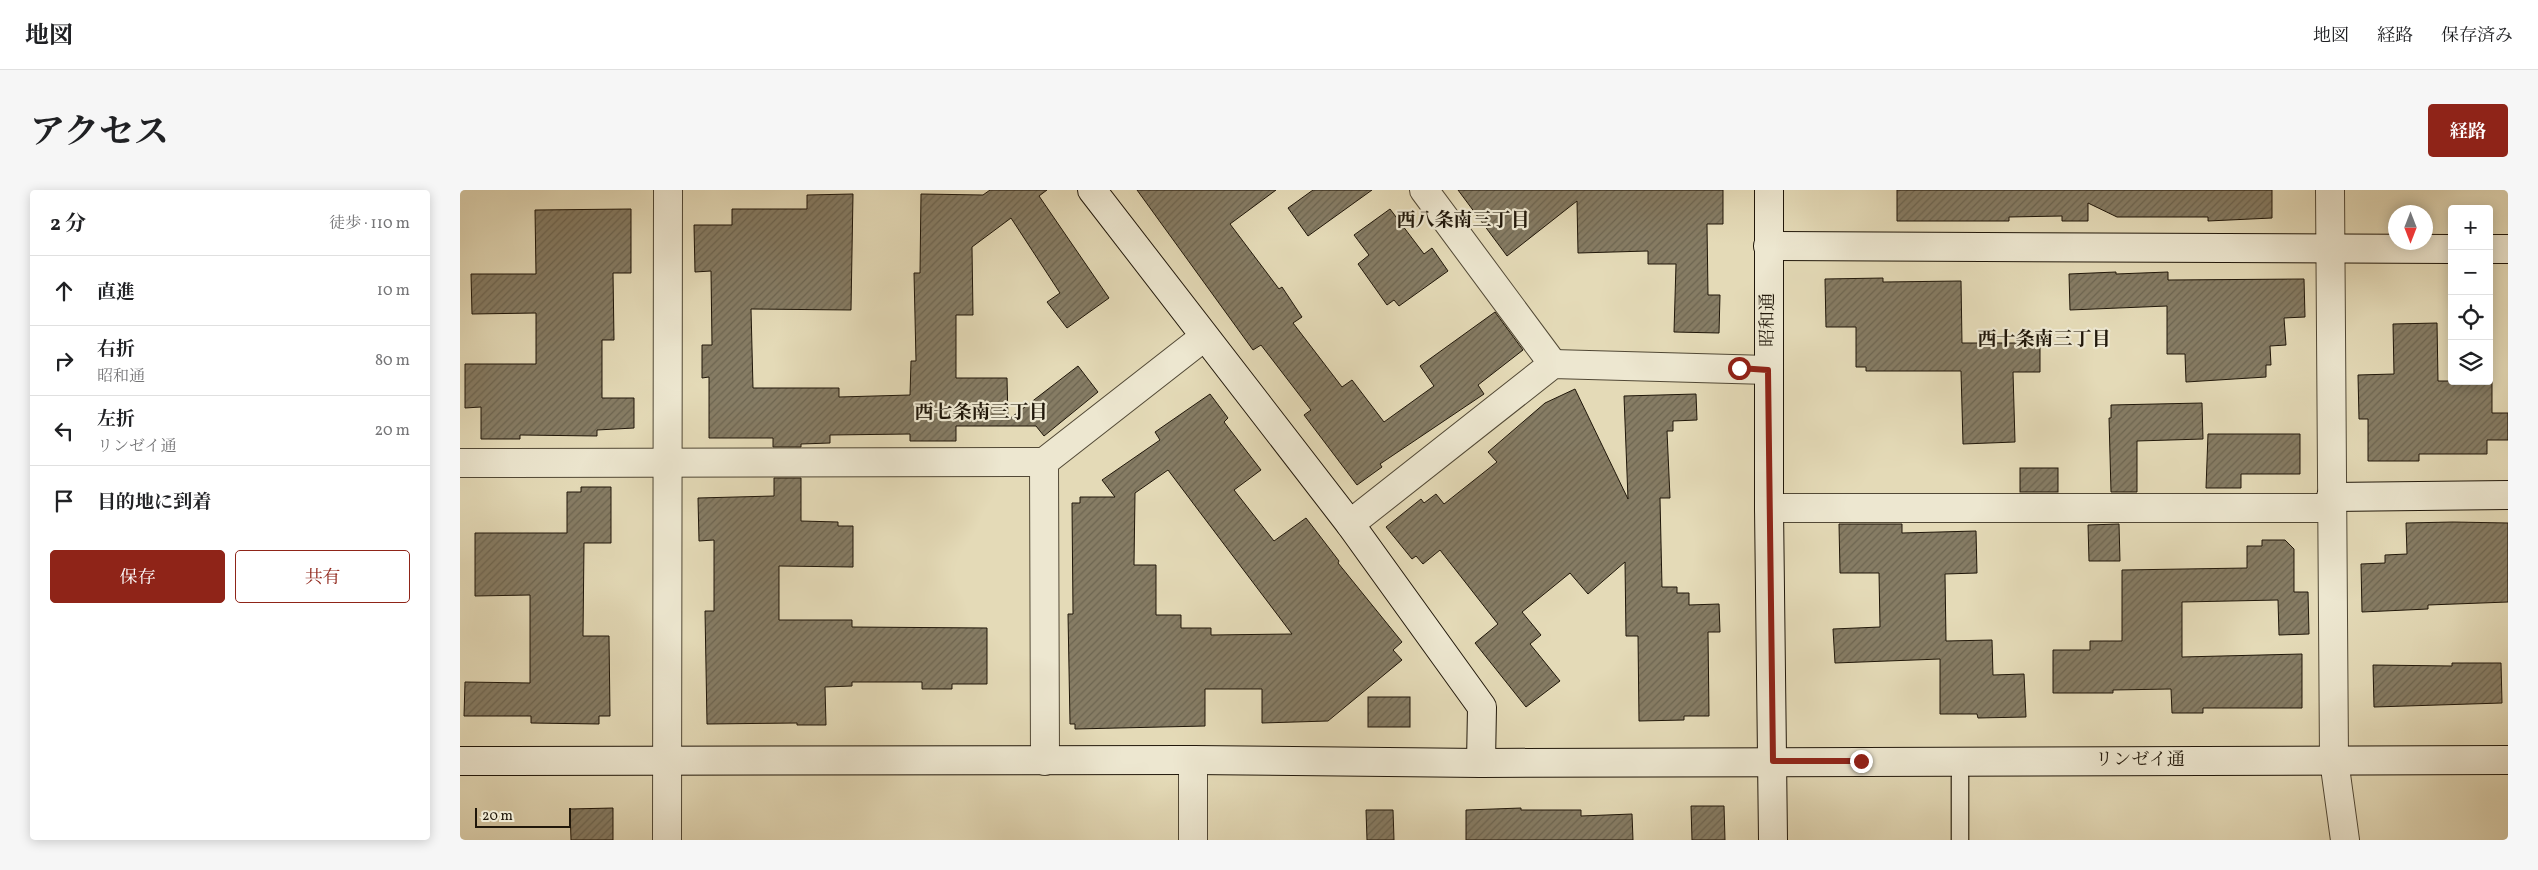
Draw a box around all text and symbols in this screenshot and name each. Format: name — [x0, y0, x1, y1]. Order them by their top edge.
text: 地図 — [25, 20, 73, 54]
text: 地図 — [2313, 24, 2349, 49]
text: 経路 — [2377, 24, 2413, 49]
text: 保存済み — [2441, 24, 2513, 49]
button: 経路 — [2428, 104, 2508, 157]
text: アクセス — [30, 110, 169, 158]
north arrow — [2388, 205, 2433, 250]
map controls — [2448, 205, 2493, 385]
button: + — [2448, 205, 2493, 250]
district label: 西八条南三丁目 — [1396, 208, 1530, 234]
text: 2 分 — [50, 210, 86, 239]
text: 徒歩 · 110 m — [329, 213, 410, 235]
button: − — [2448, 250, 2493, 295]
icon: ahead — [50, 277, 78, 305]
text: 直進 — [97, 280, 135, 306]
text: 10 m — [377, 280, 410, 302]
street label: 昭和通 — [1756, 293, 1781, 347]
button: locate — [2448, 295, 2493, 340]
district label: 西十条南三丁目 — [1977, 327, 2111, 353]
text: 右折 — [97, 337, 135, 363]
button: layers — [2448, 340, 2493, 385]
icon: right — [50, 347, 78, 375]
text: 80 m — [375, 350, 410, 372]
route start — [1728, 357, 1751, 380]
text: 昭和通 — [97, 366, 145, 388]
district label: 西七条南三丁目 — [914, 400, 1048, 426]
text: 左折 — [97, 407, 135, 433]
icon: left — [50, 417, 78, 445]
text: 20 m — [375, 420, 410, 442]
text: リンゼイ通 — [97, 436, 177, 458]
icon: arrive — [50, 487, 78, 515]
text: 目的地に到着 — [97, 490, 211, 516]
button: 保存 — [50, 550, 225, 603]
button: 共有 — [235, 550, 410, 603]
street label: リンゼイ通 — [2095, 748, 2185, 773]
route end — [1850, 750, 1873, 773]
scale bar — [475, 805, 571, 828]
text: 20 m — [482, 807, 513, 826]

